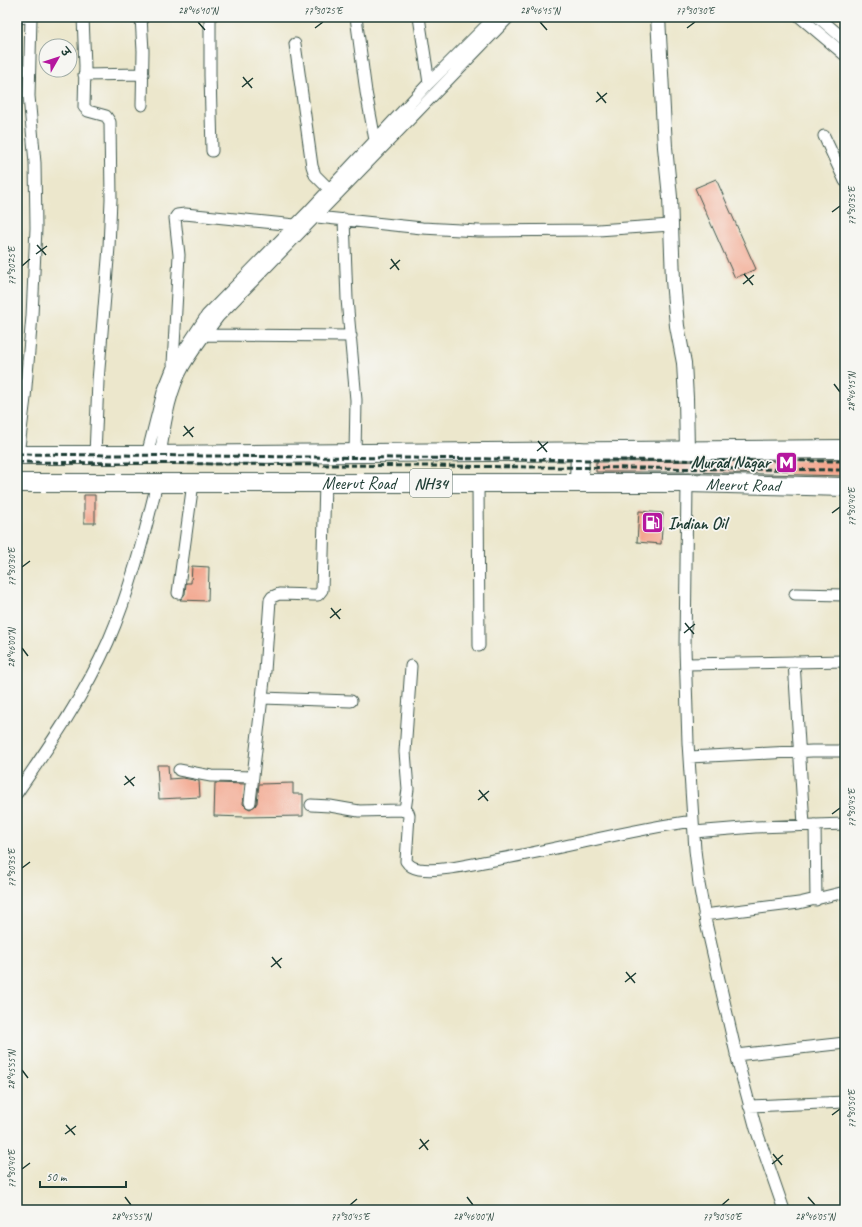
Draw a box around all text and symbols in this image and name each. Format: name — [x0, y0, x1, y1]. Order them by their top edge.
text: 28°46'10"N — [178, 4, 220, 17]
text: 77°30'25"E — [304, 4, 344, 17]
text: 28°46'15"N — [520, 4, 562, 17]
text: 77°30'30"E — [676, 4, 716, 17]
north arrow — [38, 38, 78, 78]
text: उ — [57, 44, 75, 60]
text: 77°30'35"E — [845, 185, 858, 225]
text: 77°30'25"E — [5, 245, 18, 285]
text: 28°46'15"N — [845, 370, 858, 412]
metro station icon: Murad Nagar — [773, 449, 799, 475]
place label: Murad Nagar — [691, 452, 772, 473]
road number: NH34 — [410, 469, 452, 497]
street label: Meerut Road — [322, 473, 398, 494]
street label: Meerut Road — [706, 473, 783, 496]
text: 77°30'40"E — [845, 486, 858, 526]
fuel station icon: Indian Oil — [640, 510, 666, 536]
place label: Indian Oil — [668, 513, 731, 534]
text: 77°30'30"E — [5, 546, 18, 586]
text: 28°46'00"N — [5, 626, 18, 668]
text: 77°30'45"E — [845, 787, 858, 827]
text: 77°30'35"E — [5, 847, 18, 887]
text: 28°45'55"N — [5, 1048, 18, 1090]
text: 77°30'50"E — [845, 1088, 858, 1128]
text: 77°30'40"E — [5, 1148, 18, 1188]
scale bar — [40, 1163, 126, 1189]
text: 50 m — [46, 1169, 68, 1185]
text: 28°45'55"N — [111, 1210, 153, 1223]
text: 77°30'45"E — [331, 1210, 371, 1223]
text: 28°46'00"N — [453, 1210, 495, 1223]
text: 77°30'50"E — [703, 1210, 743, 1223]
text: 28°46'05"N — [795, 1210, 837, 1223]

